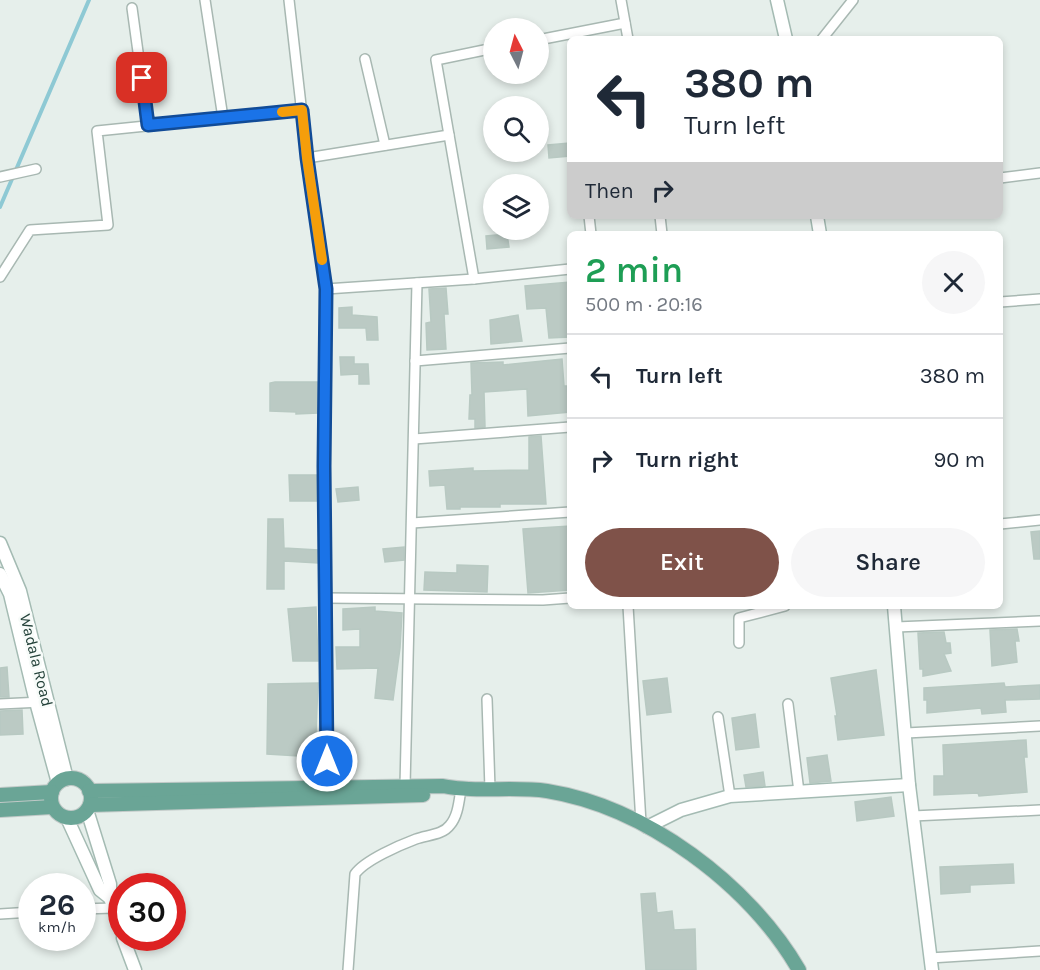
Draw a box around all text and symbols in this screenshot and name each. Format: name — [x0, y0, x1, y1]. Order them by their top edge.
north arrow — [483, 18, 549, 84]
map controls — [483, 18, 549, 240]
pin — [116, 52, 167, 103]
text: 380 m — [684, 58, 814, 108]
icon: left — [585, 60, 663, 138]
icon: arrive — [125, 61, 158, 94]
button: search — [483, 96, 549, 162]
text: Turn left — [684, 109, 785, 141]
button: layers — [483, 174, 549, 240]
icon: right — [646, 174, 679, 207]
text: Then — [585, 178, 634, 204]
text: 2 min — [585, 249, 683, 291]
button: close — [922, 251, 985, 314]
text: 500 m · 20:16 — [585, 293, 703, 316]
icon: left — [585, 360, 618, 393]
text: Turn left — [636, 363, 723, 389]
text: 380 m — [920, 363, 985, 389]
icon: right — [585, 444, 618, 477]
text: Turn right — [636, 447, 739, 473]
text: 90 m — [933, 447, 985, 473]
button: Exit — [585, 528, 779, 597]
button: Share — [791, 528, 985, 597]
street label: Wadala Road — [16, 612, 57, 708]
position arrow — [295, 729, 359, 793]
speed limit sign: 30 — [108, 873, 186, 951]
text: 26 — [39, 887, 75, 923]
text: km/h — [38, 918, 76, 936]

